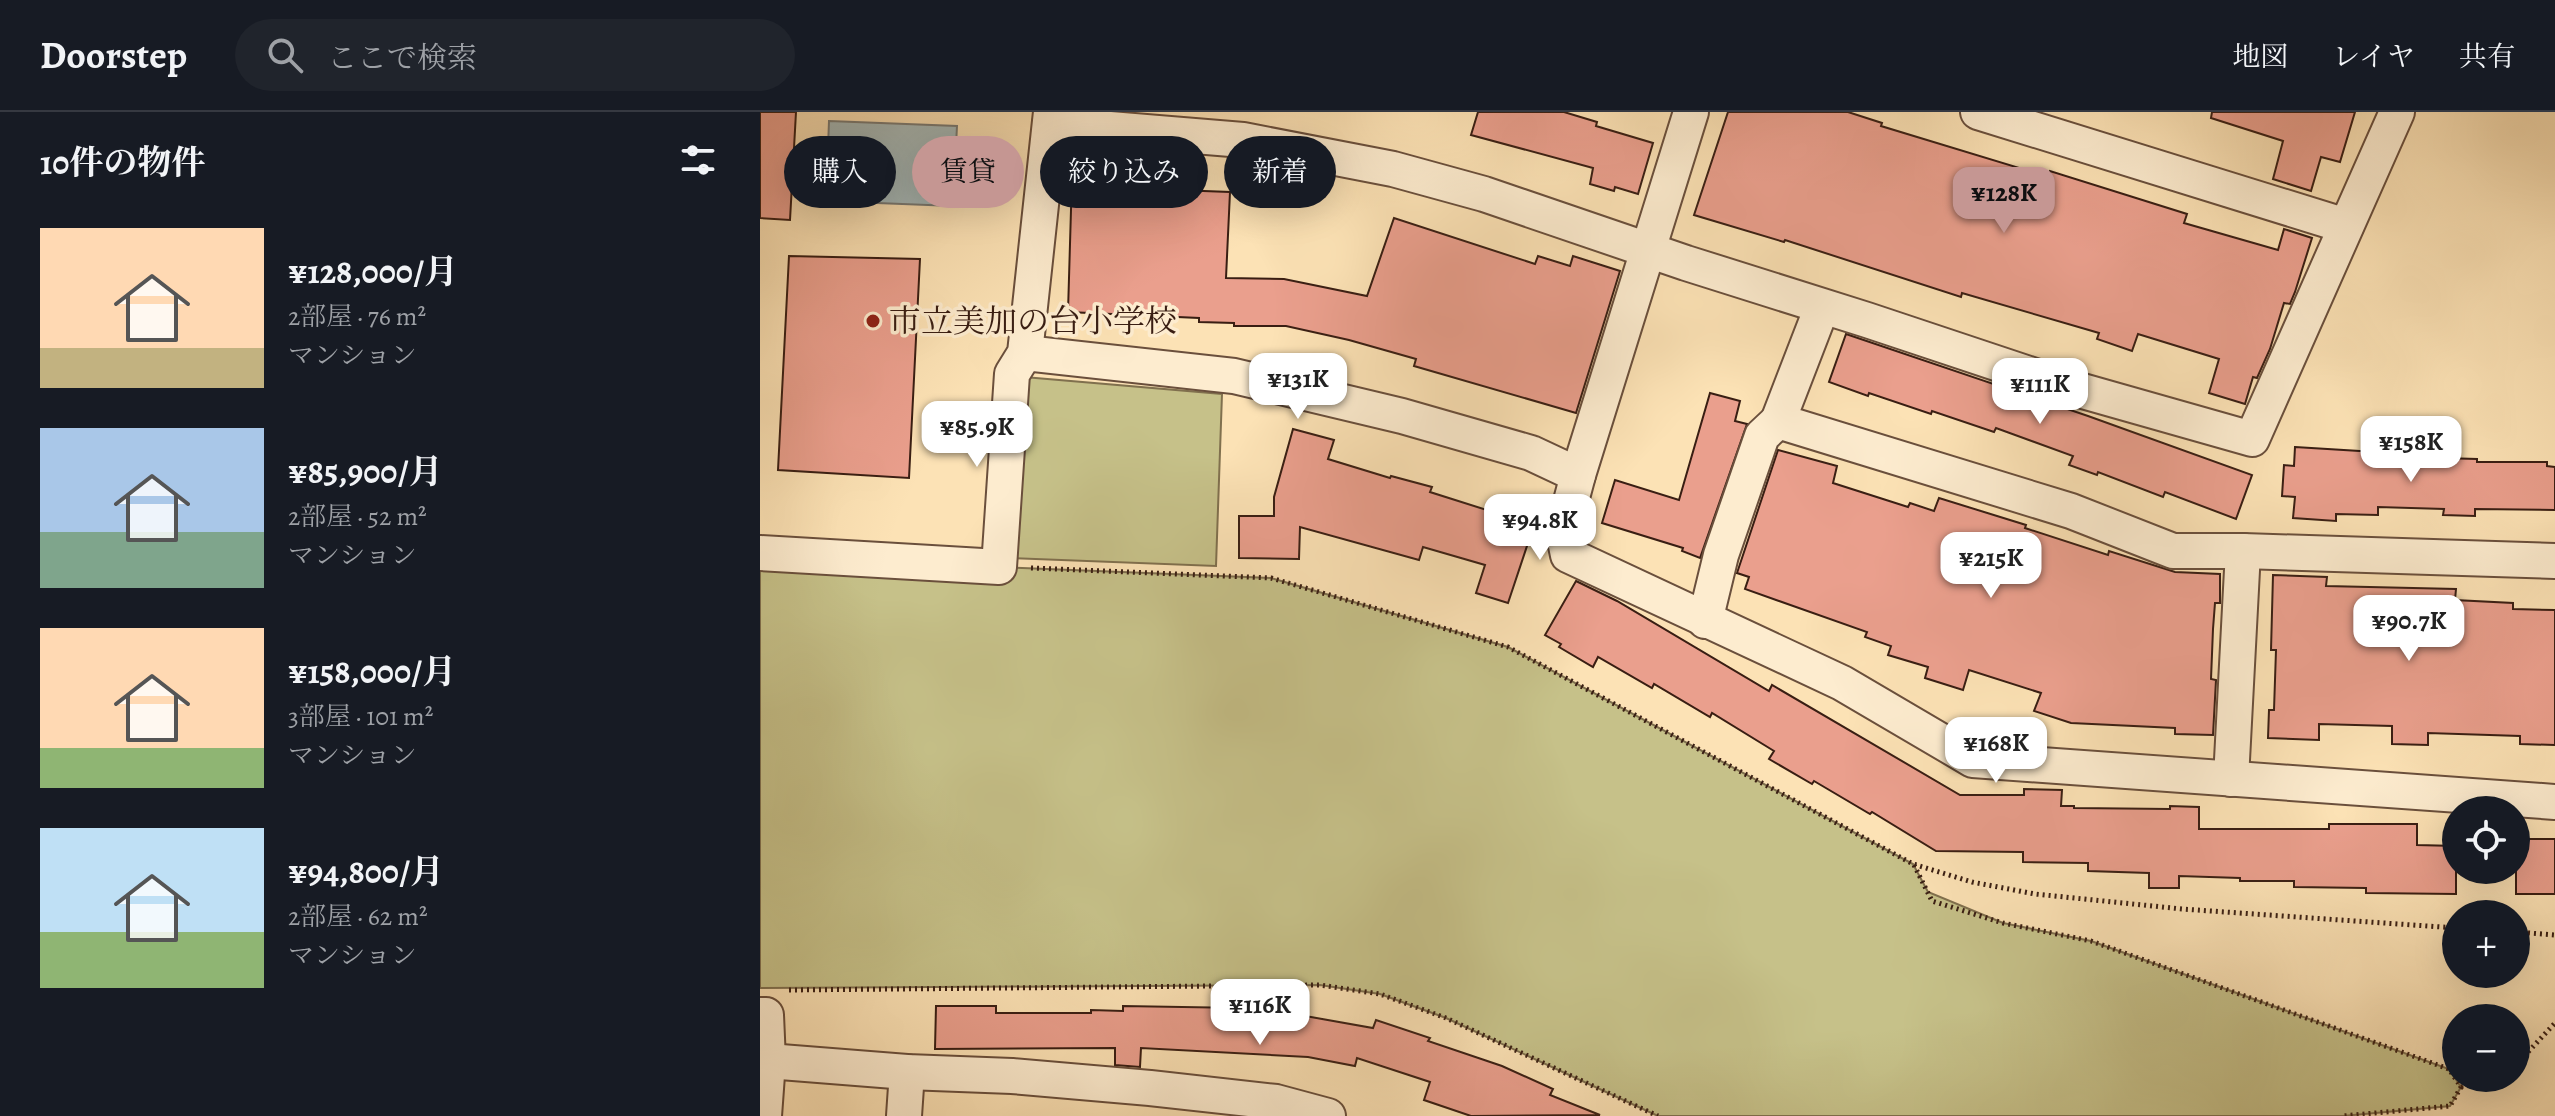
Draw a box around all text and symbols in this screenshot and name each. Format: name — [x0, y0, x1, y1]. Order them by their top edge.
search box — [235, 19, 795, 91]
text: Doorstep — [40, 29, 187, 81]
icon: search — [263, 33, 307, 77]
text: ここで検索 — [327, 38, 477, 78]
text: 地図 — [2232, 38, 2288, 76]
text: レイヤ — [2332, 38, 2415, 76]
text: 共有 — [2459, 38, 2515, 76]
chip: 購入 — [784, 136, 896, 208]
chip: 賃貸 — [912, 136, 1024, 208]
chip: 絞り込み — [1040, 136, 1208, 208]
chip: 新着 — [1224, 136, 1336, 208]
icon: filters — [676, 138, 720, 182]
text: 10件の物件 — [40, 139, 205, 186]
pin: ¥128K — [1948, 167, 2060, 235]
text: ¥128K — [1971, 175, 2037, 210]
text: ¥128,000/月 — [288, 248, 458, 295]
icon: home — [104, 260, 200, 356]
text: 2部屋 · 76 m² — [288, 299, 426, 334]
place label: 市立美加の台小学校 — [889, 299, 1177, 343]
marker: 市立美加の台小学校 — [864, 312, 882, 330]
text: マンション — [288, 338, 417, 373]
pin: ¥131K — [1242, 353, 1354, 421]
pin: ¥111K — [1984, 358, 2096, 426]
text: ¥131K — [1267, 361, 1329, 396]
text: ¥111K — [2010, 366, 2070, 401]
pin: ¥85.9K — [912, 401, 1042, 469]
text: ¥85.9K — [940, 409, 1014, 444]
pin: ¥158K — [2355, 416, 2467, 484]
text: ¥158K — [2379, 424, 2443, 459]
text: ¥85,900/月 — [288, 448, 443, 495]
icon: home — [104, 460, 200, 556]
pin: ¥94.8K — [1475, 494, 1605, 562]
text: 2部屋 · 52 m² — [288, 499, 427, 534]
text: ¥94.8K — [1502, 502, 1578, 537]
pin: ¥215K — [1935, 532, 2047, 600]
text: マンション — [288, 538, 417, 573]
text: ¥215K — [1959, 540, 2023, 575]
pin: ¥90.7K — [2344, 595, 2474, 663]
text: ¥90.7K — [2371, 603, 2447, 638]
text: ¥158,000/月 — [288, 648, 456, 695]
icon: home — [104, 660, 200, 756]
text: 3部屋 · 101 m² — [288, 699, 433, 734]
pin: ¥168K — [1940, 717, 2052, 785]
text: ¥168K — [1963, 725, 2029, 760]
text: マンション — [288, 738, 417, 773]
map controls — [2442, 796, 2530, 1092]
button: locate — [2442, 796, 2530, 884]
text: ¥94,800/月 — [288, 848, 444, 895]
icon: home — [104, 860, 200, 956]
text: 2部屋 · 62 m² — [288, 899, 428, 934]
button: + — [2442, 900, 2530, 988]
text: マンション — [288, 938, 417, 973]
pin: ¥116K — [1204, 979, 1316, 1047]
text: ¥116K — [1229, 987, 1291, 1022]
button: − — [2442, 1004, 2530, 1092]

